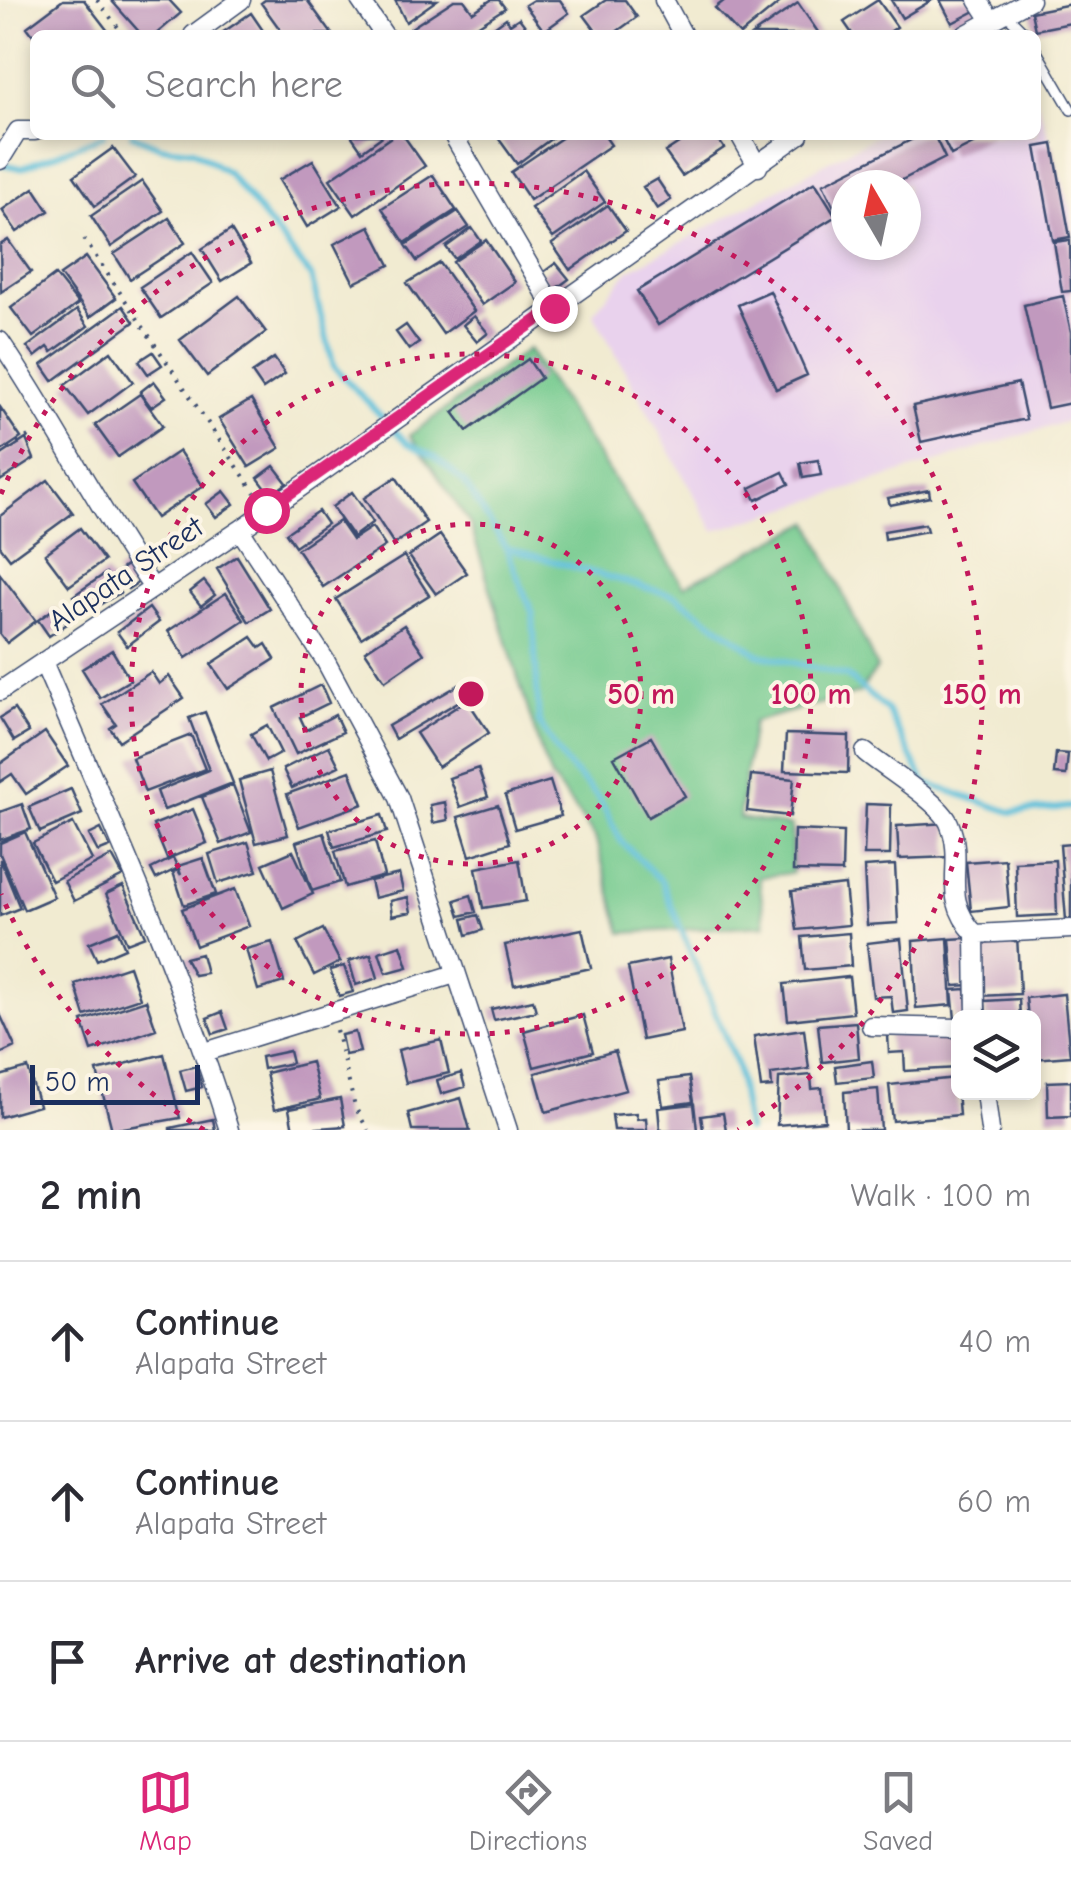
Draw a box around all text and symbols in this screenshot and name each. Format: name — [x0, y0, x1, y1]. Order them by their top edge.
search box — [30, 30, 1041, 140]
icon: search — [65, 58, 120, 113]
text: Search here — [145, 63, 343, 107]
north arrow — [831, 170, 921, 260]
route end — [532, 286, 578, 332]
route start — [244, 488, 290, 534]
street label: Alapata Street — [42, 509, 211, 639]
centre of rings — [453, 676, 489, 712]
text: 50 m — [607, 677, 675, 712]
text: 100 m — [771, 677, 851, 712]
text: 150 m — [942, 677, 1022, 712]
map controls — [951, 1010, 1041, 1100]
button: layers — [951, 1010, 1041, 1100]
scale bar — [30, 1060, 200, 1104]
text: 50 m — [45, 1066, 110, 1098]
text: 2 min — [40, 1171, 142, 1220]
text: Walk · 100 m — [851, 1177, 1031, 1214]
text: Continue — [135, 1301, 279, 1345]
icon: ahead — [40, 1314, 95, 1369]
text: 40 m — [959, 1323, 1031, 1360]
text: Alapata Street — [135, 1345, 326, 1382]
text: Continue — [135, 1461, 279, 1505]
icon: ahead — [40, 1474, 95, 1529]
text: 60 m — [957, 1483, 1031, 1520]
text: Alapata Street — [135, 1505, 326, 1542]
icon: arrive — [40, 1634, 95, 1689]
text: Arrive at destination — [135, 1639, 467, 1683]
tab: Map — [138, 1765, 193, 1857]
tab: Directions — [469, 1765, 587, 1857]
tab: Saved — [863, 1765, 933, 1857]

